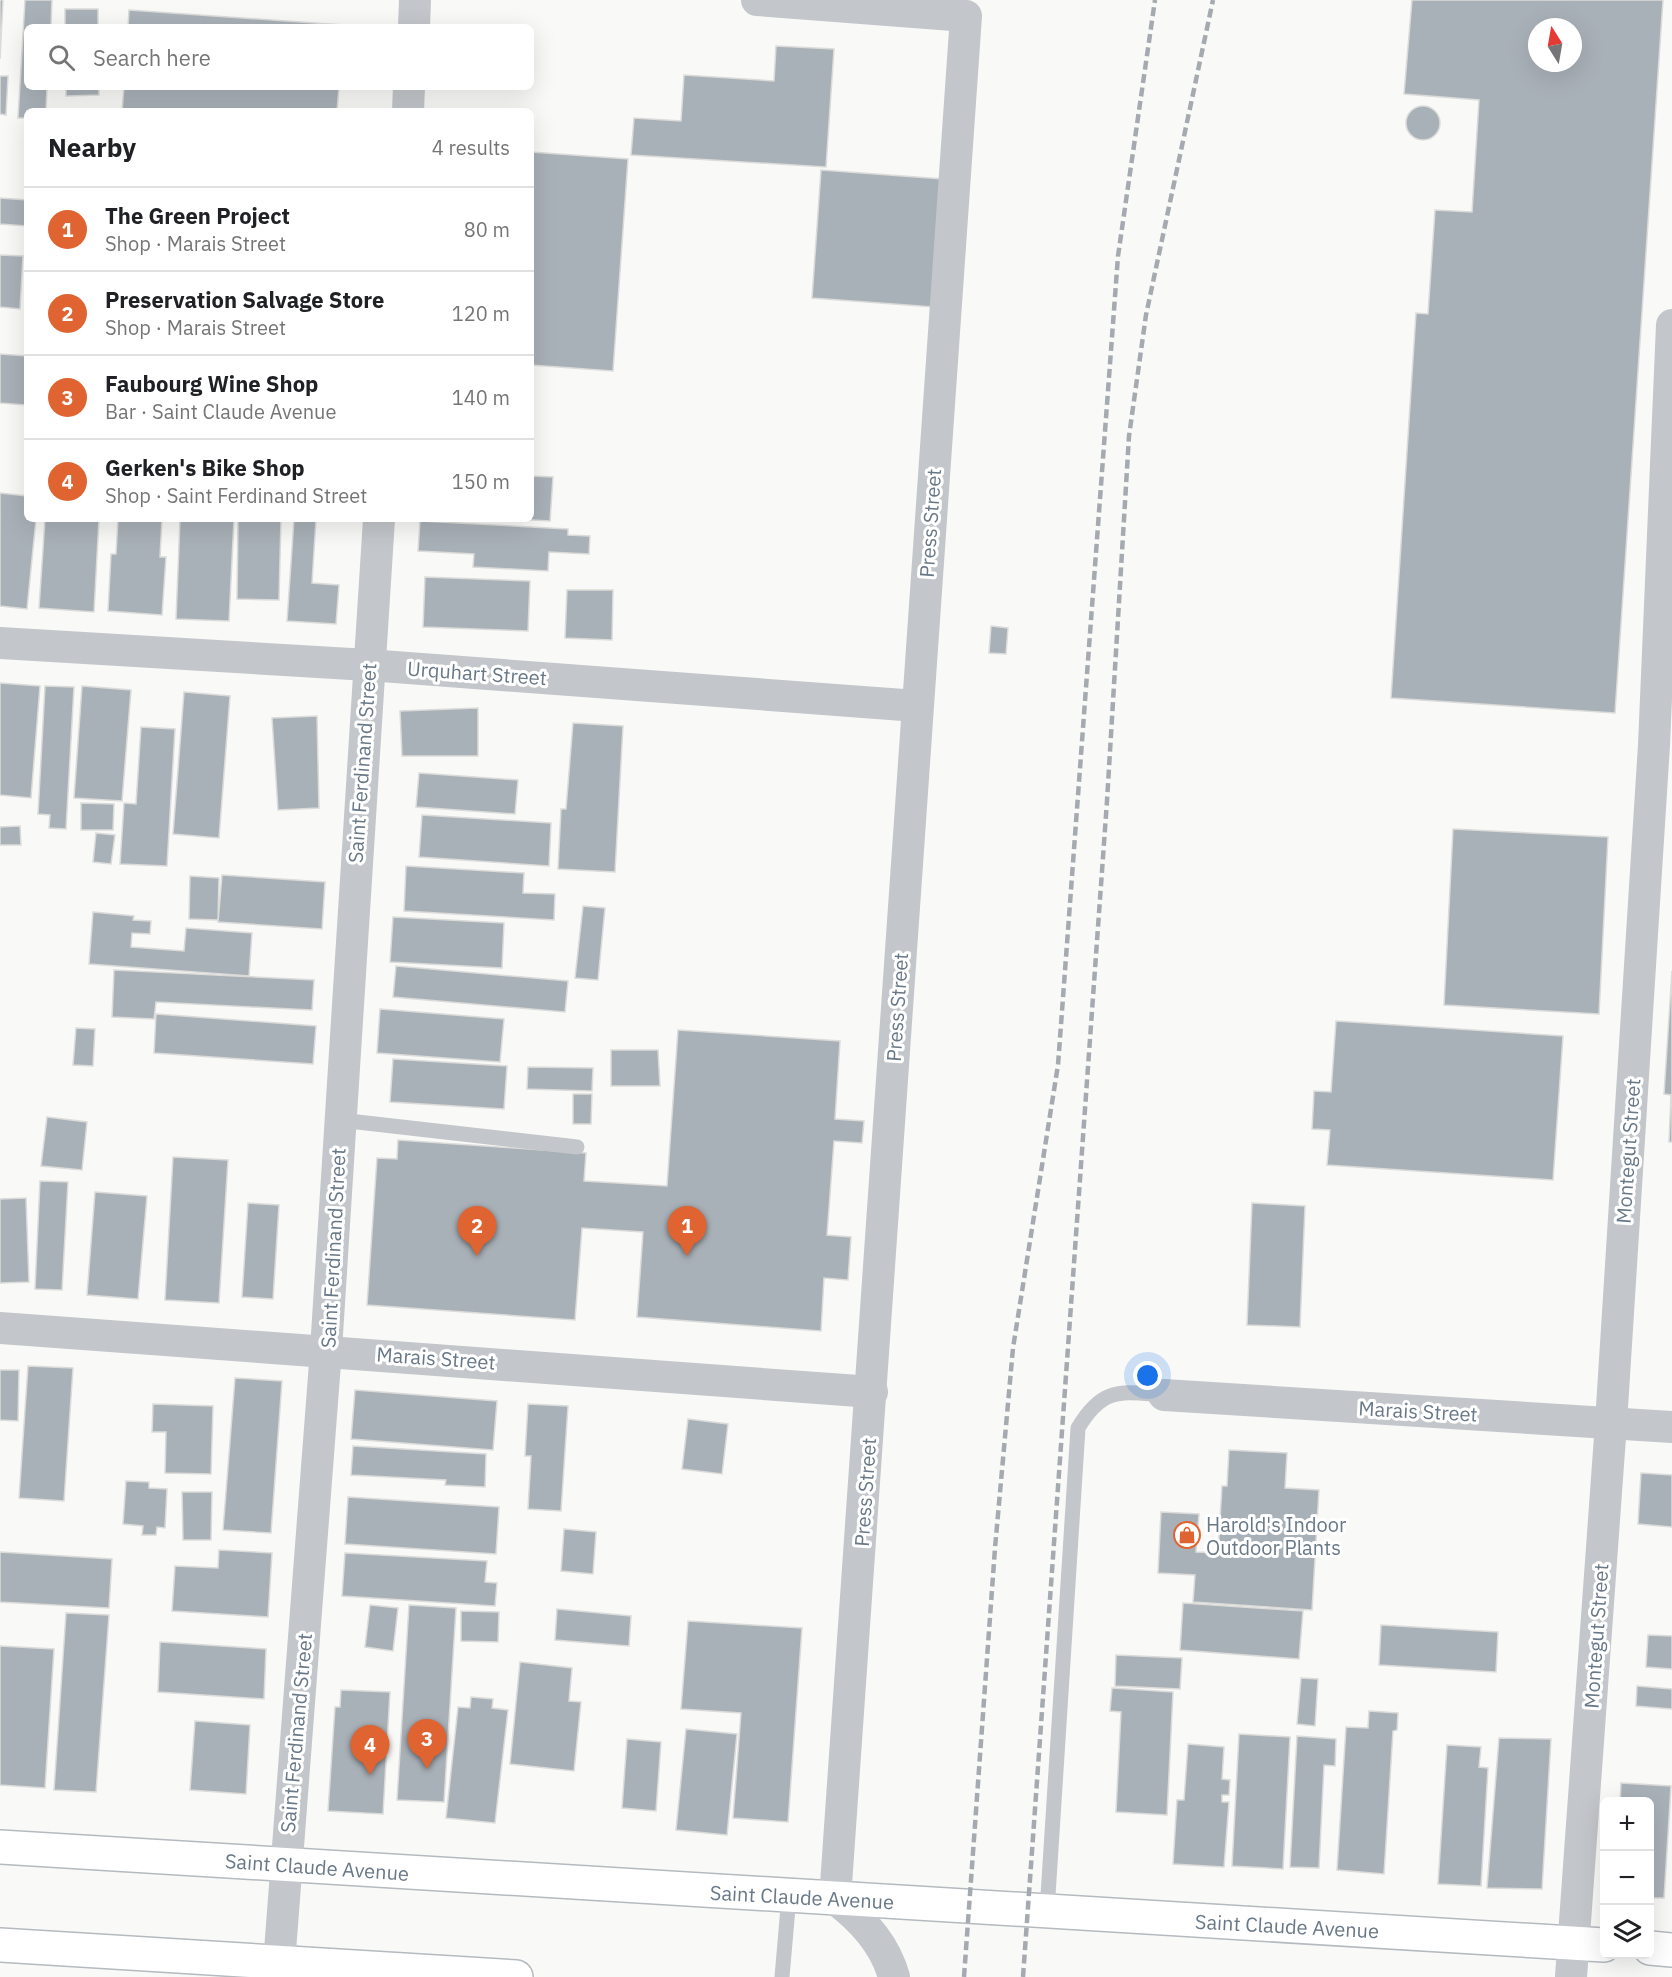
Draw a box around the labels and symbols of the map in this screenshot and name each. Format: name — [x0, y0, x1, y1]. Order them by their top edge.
north arrow — [1528, 18, 1582, 72]
street label: Press Street — [913, 468, 947, 578]
street label: Urquhart Street — [406, 655, 548, 691]
street label: Saint Ferdinand Street — [342, 662, 382, 864]
street label: Press Street — [880, 952, 914, 1062]
street label: Montegut Street — [1609, 1078, 1647, 1224]
street label: Saint Ferdinand Street — [314, 1147, 352, 1349]
pin: 2 — [458, 1206, 496, 1256]
pin: 1 — [668, 1206, 706, 1256]
street label: Marais Street — [376, 1340, 496, 1376]
your location — [1133, 1361, 1162, 1390]
street label: Marais Street — [1358, 1394, 1478, 1428]
street label: Press Street — [848, 1437, 882, 1547]
place label: Harold's Indoor Outdoor Plants — [1206, 1511, 1346, 1561]
shop icon: Harold's Indoor Outdoor Plants — [1172, 1520, 1202, 1550]
street label: Montegut Street — [1577, 1563, 1615, 1709]
street label: Saint Ferdinand Street — [274, 1632, 318, 1834]
pin: 3 — [408, 1720, 446, 1769]
pin: 4 — [350, 1726, 389, 1775]
street label: Saint Claude Avenue — [224, 1847, 410, 1887]
street label: Saint Claude Avenue — [709, 1879, 895, 1915]
street label: Saint Claude Avenue — [1194, 1908, 1380, 1944]

